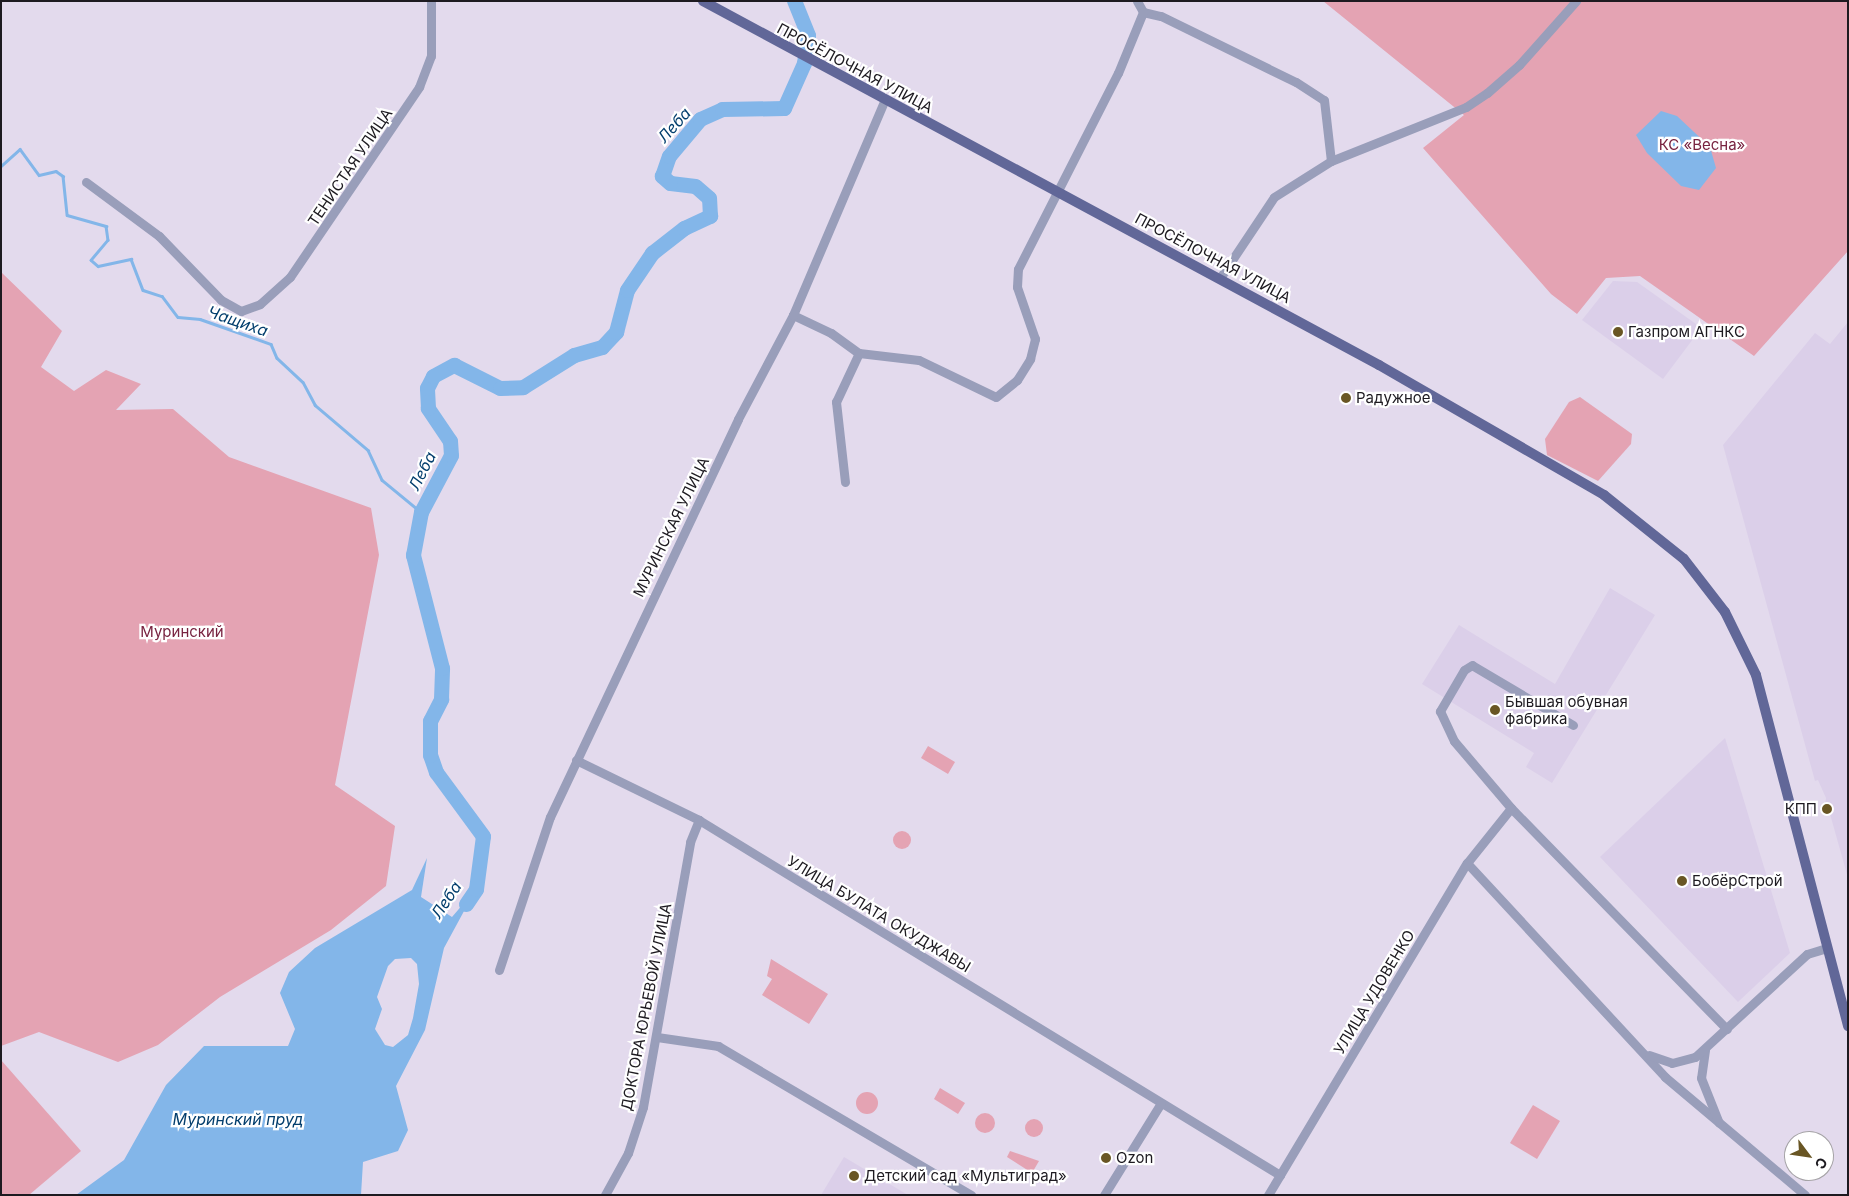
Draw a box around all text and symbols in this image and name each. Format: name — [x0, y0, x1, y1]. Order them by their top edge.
street label: ПРОСЁЛОЧНАЯ УЛИЦА — [774, 19, 936, 117]
water label: Леба — [653, 104, 695, 146]
street label: ТЕНИСТАЯ УЛИЦА — [304, 105, 396, 229]
park label: КС «Весна» — [1659, 136, 1745, 154]
street label: ПРОСЁЛОЧНАЯ УЛИЦА — [1132, 209, 1294, 307]
water label: Чащиха — [205, 302, 271, 340]
place label: Газпром АГНКС — [1628, 323, 1745, 341]
marker: Газпром АГНКС — [1612, 326, 1624, 338]
place label: Радужное — [1356, 389, 1431, 407]
marker: Радужное — [1340, 392, 1352, 404]
water label: Леба — [404, 449, 440, 493]
street label: МУРИНСКАЯ УЛИЦА — [629, 454, 713, 600]
park label: Муринский — [140, 623, 224, 641]
place label: Бывшая обувная фабрика — [1505, 692, 1628, 727]
marker: Бывшая обувная фабрика — [1489, 704, 1501, 716]
place label: КПП — [1785, 800, 1817, 818]
marker: КПП — [1821, 803, 1833, 815]
street label: УЛИЦА БУЛАТА ОКУДЖАВЫ — [784, 852, 974, 976]
place label: БобёрСтрой — [1692, 872, 1783, 890]
marker: БобёрСтрой — [1676, 875, 1688, 887]
water label: Леба — [427, 878, 465, 922]
street label: ДОКТОРА ЮРЬЕВОЙ УЛИЦА — [617, 902, 675, 1112]
street label: УЛИЦА УДОВЕНКО — [1330, 927, 1418, 1057]
water label: Муринский пруд — [173, 1109, 303, 1129]
north arrow — [1784, 1131, 1834, 1181]
place label: Ozon — [1116, 1149, 1153, 1167]
marker: Ozon — [1100, 1152, 1112, 1164]
text: С — [1811, 1155, 1831, 1172]
place label: Детский сад «Мультиград» — [864, 1167, 1067, 1185]
marker: Детский сад «Мультиград» — [848, 1170, 860, 1182]

